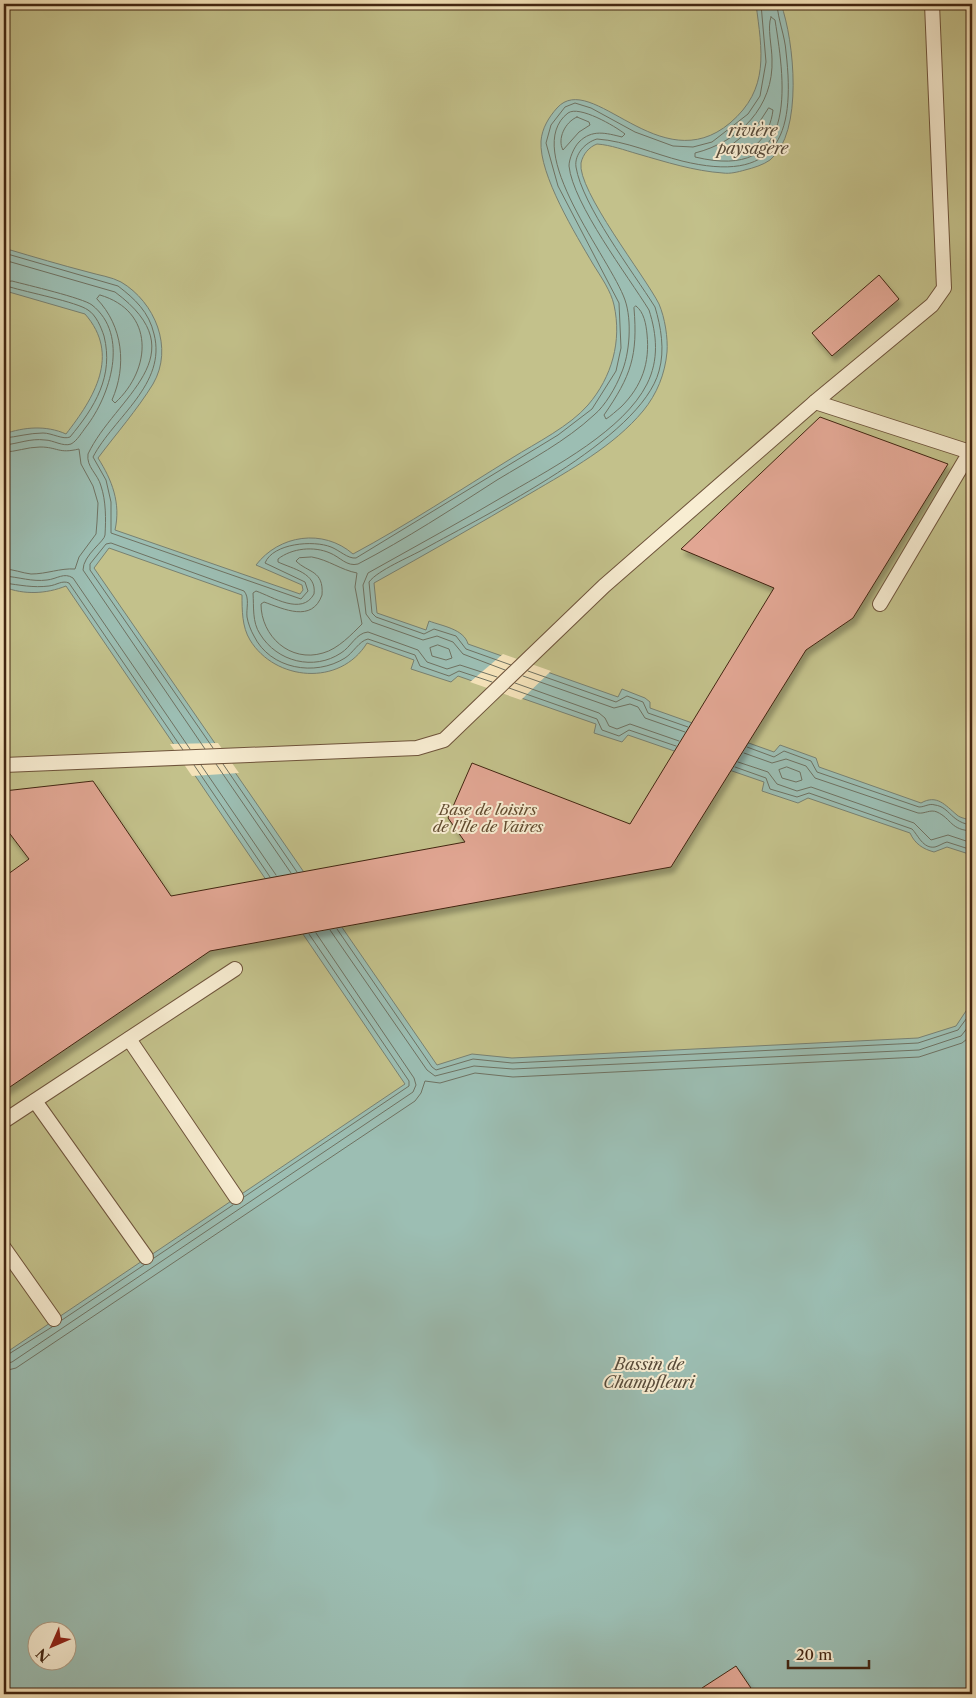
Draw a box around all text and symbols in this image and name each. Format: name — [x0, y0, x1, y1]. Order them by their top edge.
water label: rivière paysagère — [714, 120, 790, 158]
park label: Base de loisirs de l'Île de Vaires — [433, 800, 544, 836]
water label: Bassin de Champfleuri — [603, 1354, 696, 1392]
north arrow — [28, 1620, 78, 1670]
scale bar — [788, 1638, 870, 1670]
text: N — [32, 1645, 53, 1666]
text: 20 m — [796, 1645, 832, 1664]

